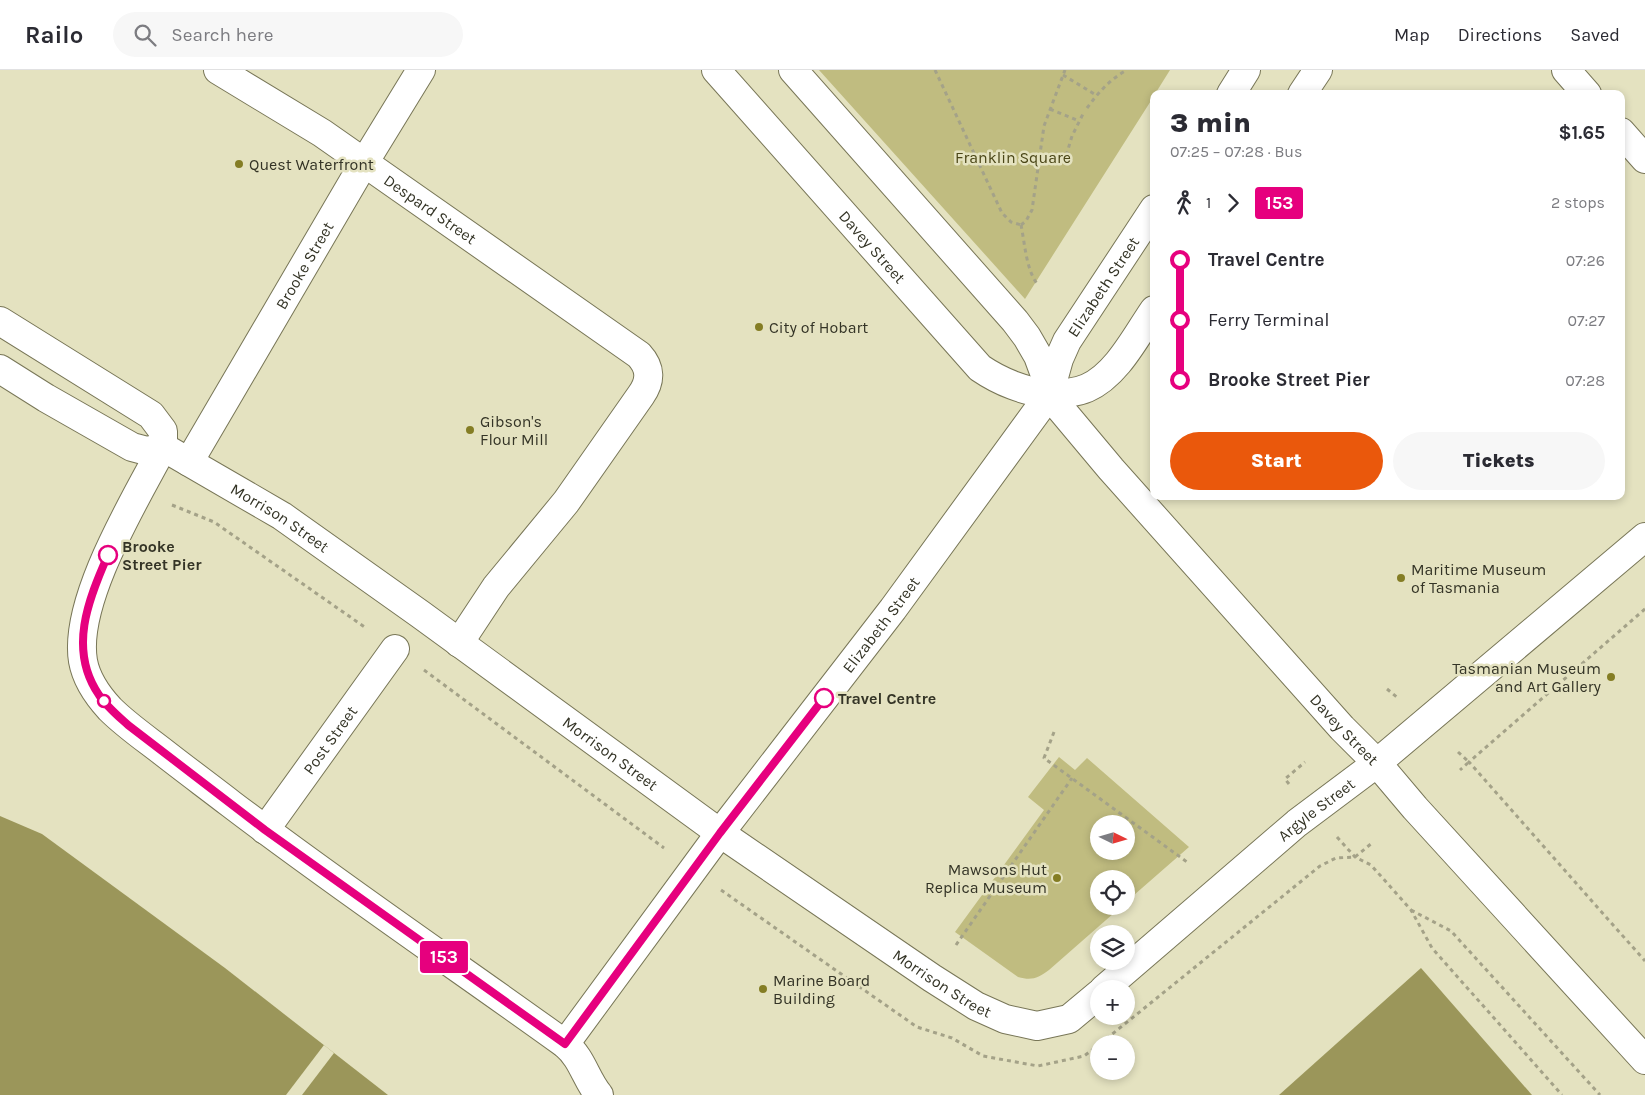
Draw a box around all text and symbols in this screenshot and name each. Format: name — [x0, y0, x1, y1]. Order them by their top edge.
search box — [113, 12, 463, 57]
text: Railo — [25, 21, 83, 49]
icon: search — [131, 21, 159, 49]
text: Search here — [171, 24, 273, 46]
text: Map — [1394, 24, 1430, 46]
text: Directions — [1458, 24, 1542, 46]
text: Saved — [1570, 24, 1620, 46]
text: 3 min — [1170, 106, 1251, 139]
text: $1.65 — [1558, 122, 1605, 144]
text: 07:25 – 07:28 · Bus — [1170, 142, 1302, 161]
park label: Franklin Square — [955, 148, 1071, 167]
place label: Quest Waterfront — [249, 155, 374, 174]
marker: Quest Waterfront — [233, 158, 245, 170]
street label: Despard Street — [381, 170, 480, 248]
icon: walk — [1170, 189, 1198, 217]
icon: forward — [1219, 189, 1247, 217]
text: 153 — [1265, 192, 1293, 214]
text: 1 — [1206, 193, 1211, 212]
text: 2 stops — [1551, 193, 1605, 212]
street label: Davey Street — [835, 206, 910, 287]
street label: Brooke Street — [271, 218, 337, 312]
street label: Elizabeth Street — [1063, 233, 1143, 340]
text: Travel Centre — [1208, 249, 1325, 271]
text: 07:26 — [1566, 251, 1605, 270]
text: Ferry Terminal — [1208, 309, 1330, 331]
text: 07:27 — [1568, 311, 1605, 330]
place label: City of Hobart — [769, 318, 868, 337]
marker: City of Hobart — [753, 321, 765, 333]
text: Brooke Street Pier — [1208, 369, 1370, 391]
text: 07:28 — [1565, 371, 1605, 390]
place label: Gibson's Flour Mill — [480, 412, 548, 449]
marker: Gibson's Flour Mill — [464, 424, 476, 436]
button: Start — [1170, 432, 1383, 490]
button: Tickets — [1393, 432, 1605, 490]
street label: Morrison Street — [227, 479, 333, 556]
place label: Brooke Street Pier — [122, 537, 202, 574]
marker: Brooke Street Pier — [98, 545, 118, 565]
place label: Maritime Museum of Tasmania — [1411, 560, 1546, 597]
marker: Maritime Museum of Tasmania — [1395, 572, 1407, 584]
street label: Elizabeth Street — [838, 573, 923, 676]
place label: Tasmanian Museum and Art Gallery — [1452, 659, 1602, 696]
marker: Tasmanian Museum and Art Gallery — [1605, 671, 1617, 683]
marker: Travel Centre — [814, 688, 834, 708]
place label: Travel Centre — [838, 689, 936, 708]
street label: Davey Street — [1306, 690, 1383, 769]
unlabelled marker — [97, 694, 111, 708]
street label: Post Street — [299, 702, 361, 778]
street label: Morrison Street — [559, 712, 662, 794]
street label: Argyle Street — [1274, 774, 1358, 845]
north arrow — [1090, 815, 1135, 860]
map controls — [1090, 815, 1135, 1080]
place label: Mawsons Hut Replica Museum — [925, 860, 1047, 897]
button: locate — [1090, 870, 1135, 915]
marker: Mawsons Hut Replica Museum — [1051, 872, 1063, 884]
button: layers — [1090, 925, 1135, 970]
line badge: 153 — [415, 941, 473, 973]
street label: Morrison Street — [889, 945, 995, 1021]
text: 153 — [430, 946, 458, 968]
place label: Marine Board Building — [773, 971, 870, 1008]
button: + — [1090, 980, 1135, 1025]
marker: Marine Board Building — [757, 983, 769, 995]
button: − — [1090, 1035, 1135, 1080]

